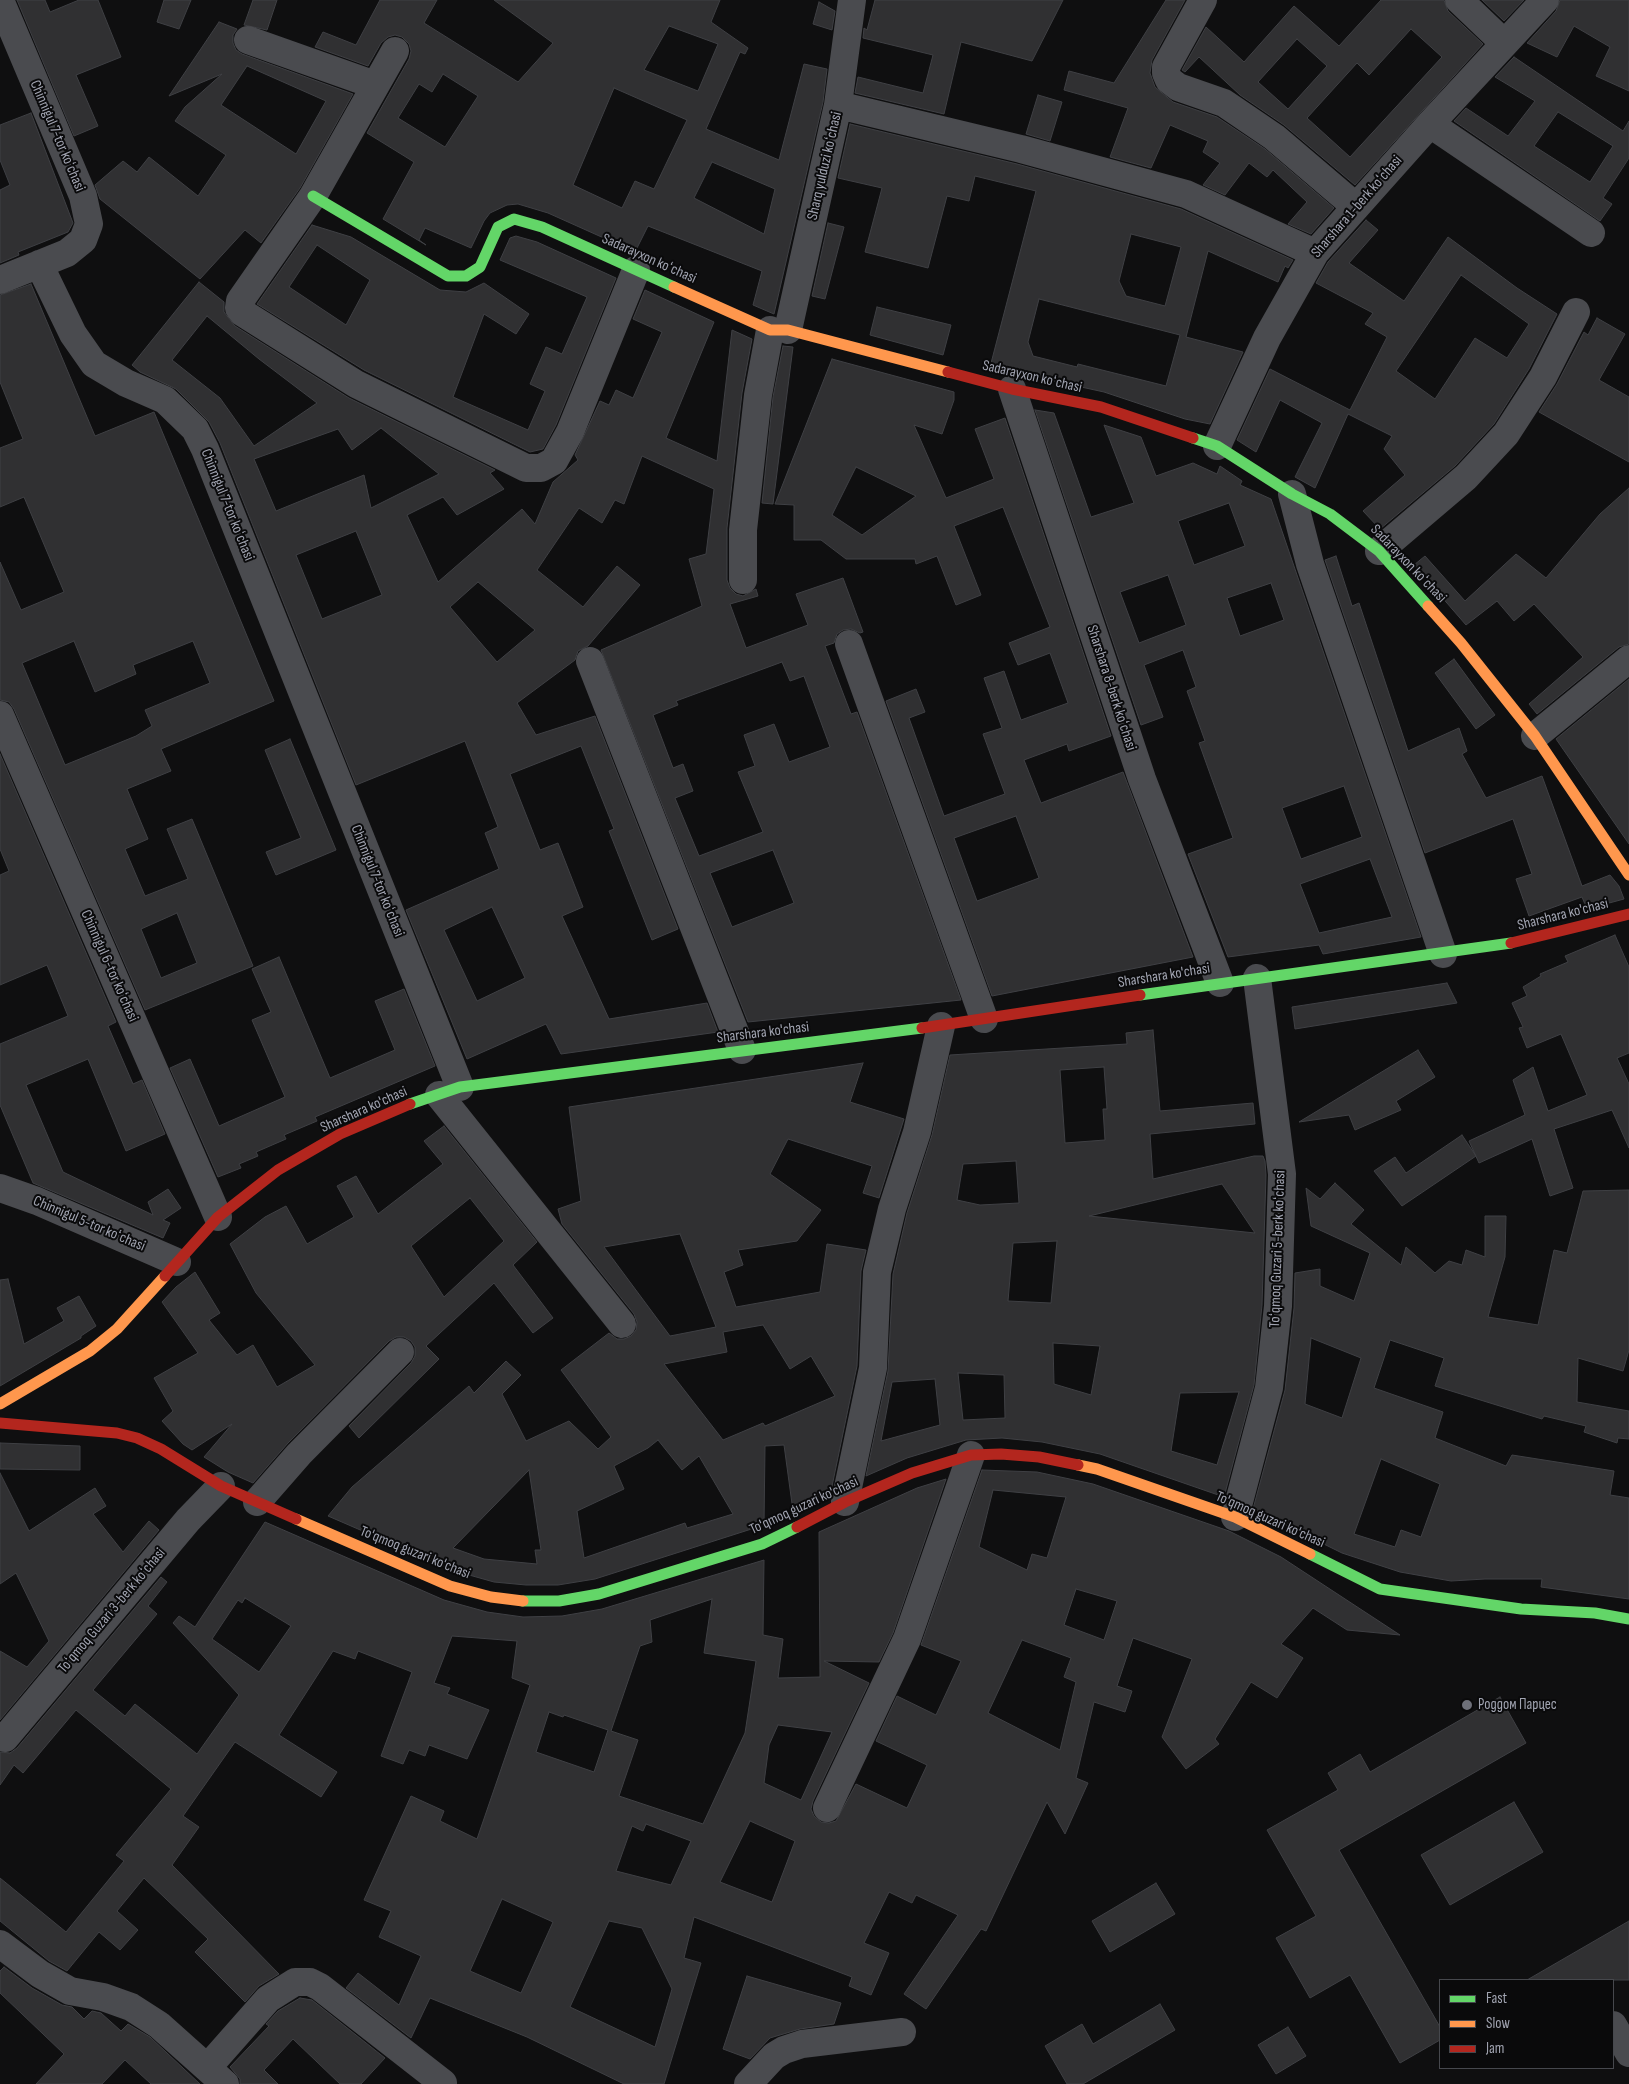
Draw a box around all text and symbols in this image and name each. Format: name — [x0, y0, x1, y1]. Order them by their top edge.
street label: Chinnigul 7-tor koʻchasi — [25, 78, 89, 194]
street label: Sharq yulduzi koʻchasi — [804, 110, 846, 222]
street label: Sharshara 1-berk koʻchasi — [1308, 152, 1406, 262]
street label: Sadarayxon koʻchasi — [599, 230, 699, 288]
street label: Sadarayxon koʻchasi — [980, 357, 1084, 397]
street label: Chinnigul 7-tor koʻchasi — [196, 446, 258, 564]
street label: Sadarayxon koʻchasi — [1366, 521, 1450, 607]
street label: Sharshara 8-berk koʻchasi — [1082, 623, 1140, 753]
street label: Chinnigul 7-tor koʻchasi — [346, 822, 408, 940]
street label: Sharshara ko'chasi — [1516, 895, 1610, 935]
street label: Chinnigul 6-tor koʻchasi — [76, 907, 142, 1025]
street label: Sharshara ko'chasi — [1117, 960, 1211, 992]
street label: Sharshara ko'chasi — [716, 1018, 810, 1048]
street label: Sharshara ko'chasi — [318, 1083, 410, 1137]
street label: Toʻqmoq Guzari 5-berk koʻchasi — [1266, 1170, 1290, 1328]
street label: Chinnigul 5-tor koʻchasi — [30, 1192, 148, 1256]
street label: To'qmoq guzari ko'chasi — [747, 1473, 861, 1539]
street label: To'qmoq guzari ko'chasi — [1213, 1488, 1327, 1552]
street label: To'qmoq guzari ko'chasi — [357, 1523, 473, 1583]
street label: Toʻqmoq Guzari 3-berk koʻchasi — [54, 1545, 170, 1677]
place label: Роддом Парцес — [1478, 1696, 1557, 1714]
marker: Роддом Парцес — [1460, 1698, 1474, 1712]
legend — [1439, 1979, 1614, 2069]
text: Fast — [1486, 1989, 1507, 2008]
text: Slow — [1486, 2014, 1510, 2033]
text: Jam — [1486, 2039, 1504, 2058]

